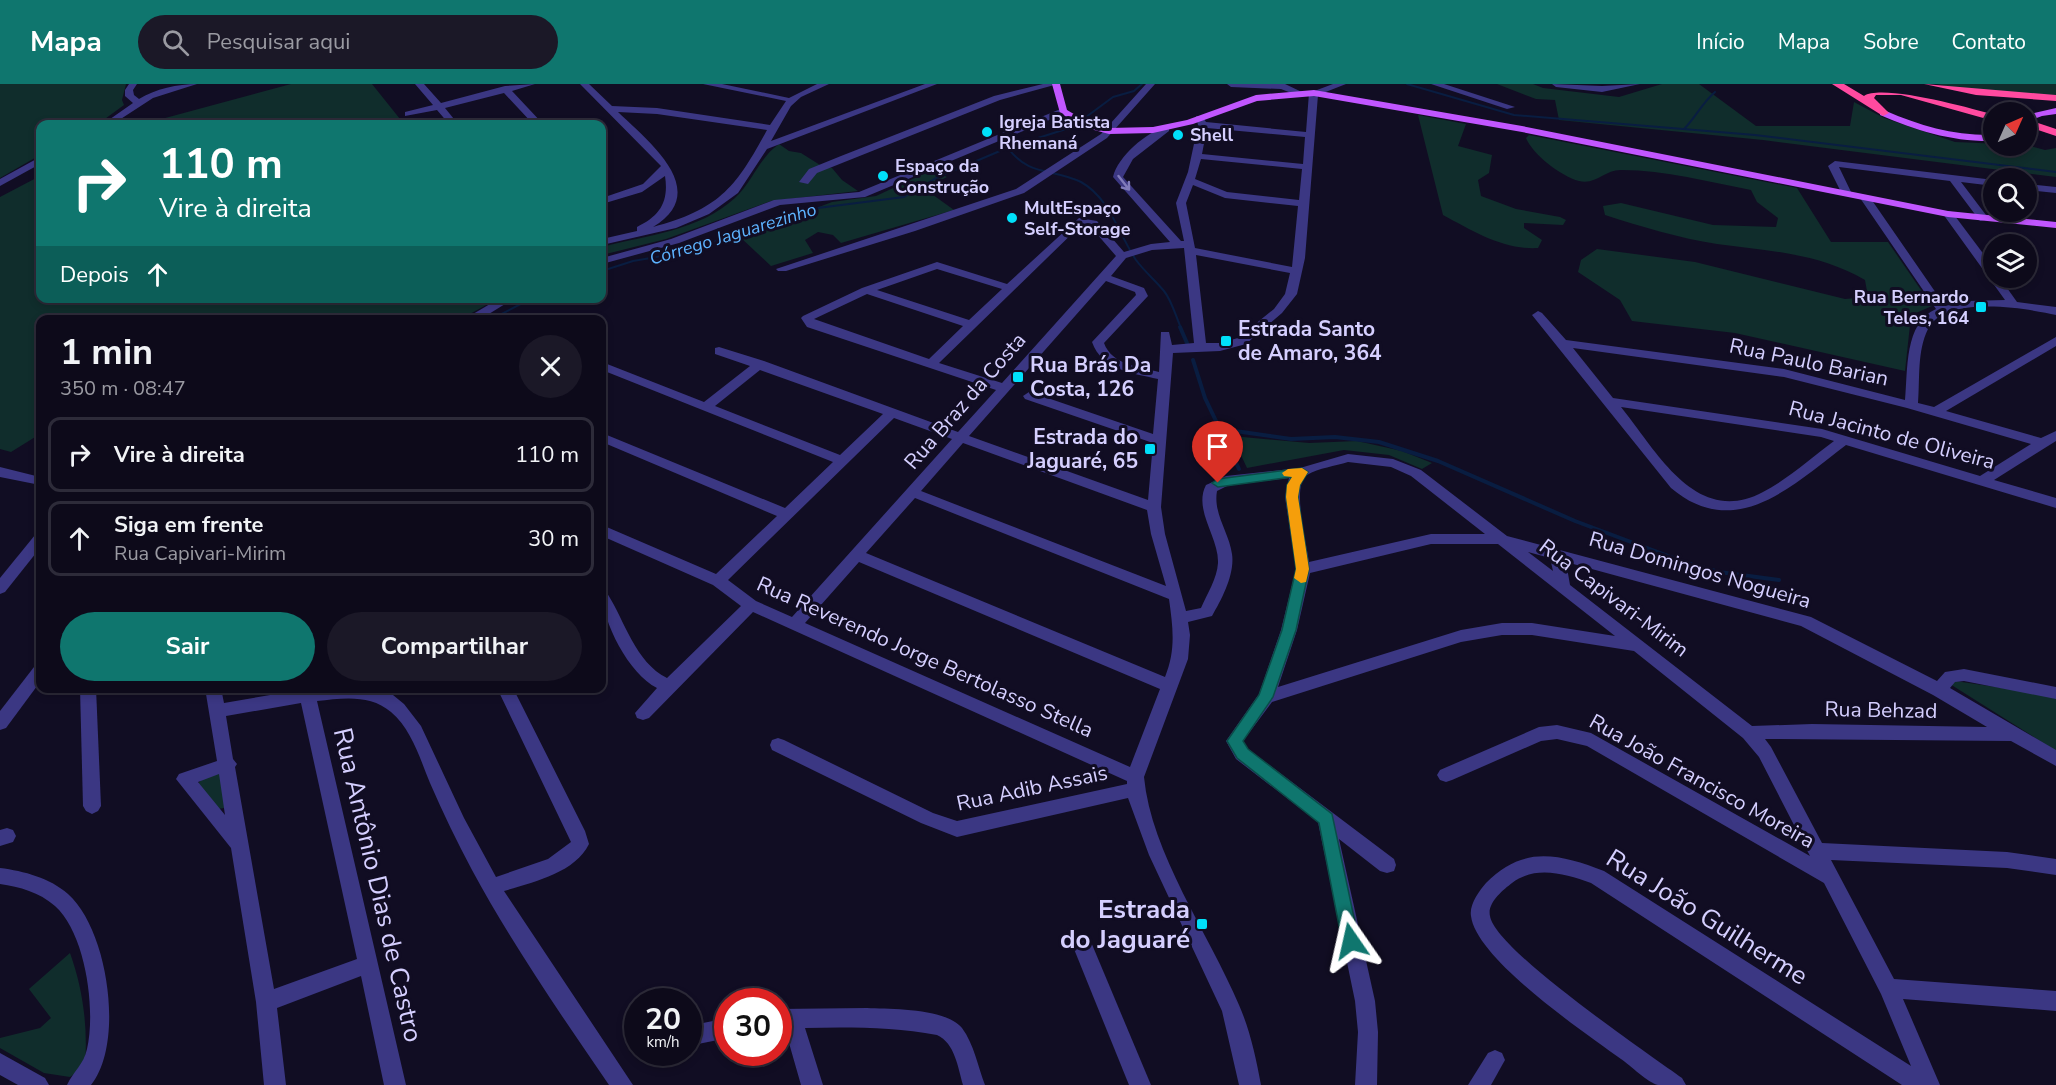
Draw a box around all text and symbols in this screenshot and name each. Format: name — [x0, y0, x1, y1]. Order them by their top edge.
search box — [138, 15, 558, 69]
text: Mapa — [30, 23, 102, 61]
icon: search — [159, 26, 192, 59]
text: Pesquisar aqui — [207, 27, 350, 57]
text: Início — [1696, 28, 1745, 56]
text: Mapa — [1778, 28, 1830, 56]
text: Sobre — [1863, 28, 1919, 56]
text: Contato — [1952, 28, 2026, 56]
north arrow — [1983, 102, 2037, 156]
map controls — [1983, 102, 2037, 288]
place label: Igreja Batista Rhemaná — [999, 110, 1110, 155]
place label: Shell — [1190, 123, 1233, 147]
marker: Igreja Batista Rhemaná — [980, 125, 994, 139]
marker: Shell — [1171, 128, 1185, 142]
text: 110 m — [159, 136, 283, 193]
icon: right — [60, 144, 138, 222]
place label: Espaço da Construção — [895, 154, 989, 199]
button: search — [1983, 168, 2037, 222]
marker: Espaço da Construção — [876, 169, 890, 183]
one-way arrow — [1117, 175, 1130, 191]
text: Vire à direita — [159, 190, 312, 227]
place label: MultEspaço Self-Storage — [1024, 196, 1131, 241]
water label: Córrego Jaguarezinho — [647, 197, 819, 271]
marker: MultEspaço Self-Storage — [1005, 211, 1019, 225]
button: layers — [1983, 234, 2037, 288]
icon: ahead — [141, 258, 174, 291]
text: Depois — [60, 260, 129, 290]
place label: Rua Bernardo Teles, 164 — [1854, 285, 1969, 330]
marker: Rua Bernardo Teles, 164 — [1974, 300, 1988, 314]
place label: Estrada Santo de Amaro, 364 — [1238, 315, 1382, 367]
street label: Rua Braz da Costa — [898, 327, 1032, 475]
text: 1 min — [60, 328, 153, 377]
street label: Rua Paulo Barian — [1727, 331, 1891, 393]
marker: Estrada Santo de Amaro, 364 — [1219, 334, 1233, 348]
button: close — [519, 335, 582, 398]
place label: Rua Brás Da Costa, 126 — [1030, 351, 1151, 403]
marker: Rua Brás Da Costa, 126 — [1011, 370, 1025, 384]
text: 350 m · 08:47 — [60, 375, 186, 402]
street label: Rua Jacinto de Oliveira — [1786, 394, 1998, 476]
pin — [1192, 421, 1243, 483]
place label: Estrada do Jaguaré, 65 — [1026, 423, 1138, 475]
icon: arrive — [1201, 430, 1234, 463]
icon: right — [63, 438, 96, 471]
text: Vire à direita — [114, 440, 245, 470]
text: 110 m — [515, 440, 579, 470]
marker: Estrada do Jaguaré, 65 — [1143, 442, 1157, 456]
text: Siga em frente — [114, 510, 263, 540]
icon: ahead — [63, 522, 96, 555]
text: 30 m — [528, 524, 579, 554]
street label: Rua Domingos Nogueira — [1586, 525, 1814, 615]
street label: Rua Capivari-Mirim — [1533, 532, 1695, 664]
text: Rua Capivari-Mirim — [114, 540, 286, 567]
street label: Rua Reverendo Jorge Bertolasso Stella — [752, 570, 1098, 744]
button: Sair — [60, 612, 315, 681]
button: Compartilhar — [327, 612, 582, 681]
street label: Rua Behzad — [1824, 695, 1938, 725]
street label: Rua João Francisco Moreira — [1584, 707, 1820, 855]
street label: Rua Antônio Dias de Castro — [325, 724, 431, 1046]
street label: Rua Adib Assais — [954, 758, 1110, 818]
street label: Rua João Guilherme — [1600, 841, 1814, 993]
place label: Estrada do Jaguaré — [1060, 892, 1190, 957]
position arrow — [1319, 909, 1383, 973]
marker: Estrada do Jaguaré — [1195, 917, 1209, 931]
speed limit sign: 30 — [714, 988, 792, 1066]
text: 20 — [645, 999, 681, 1040]
text: km/h — [646, 1032, 680, 1052]

